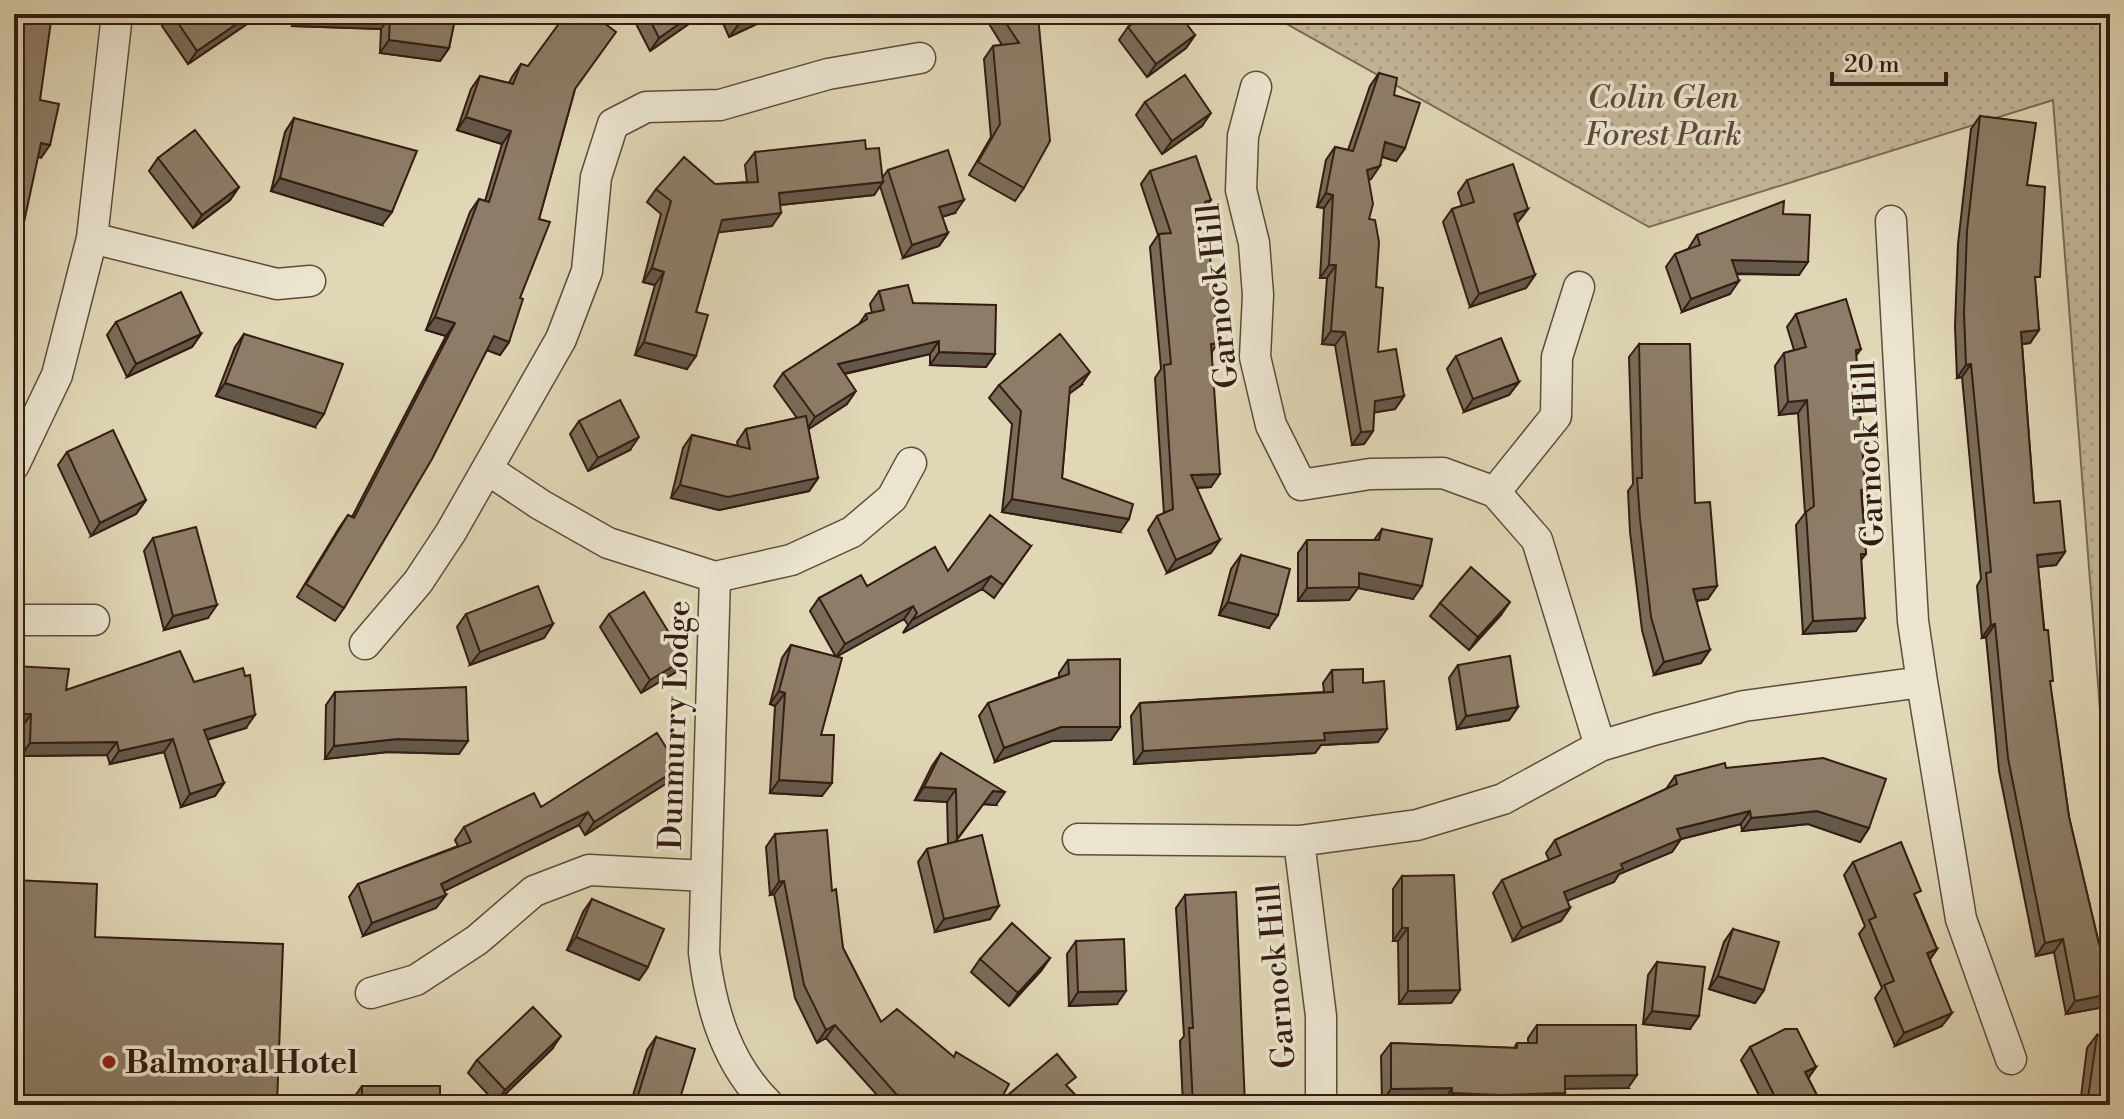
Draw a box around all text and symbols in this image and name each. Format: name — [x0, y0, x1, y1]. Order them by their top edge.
scale bar — [1832, 36, 1946, 86]
text: 20 m — [1844, 50, 1900, 80]
park label: Colin Glen Forest Park — [1584, 78, 1742, 155]
street label: Garnock Hill — [1188, 201, 1248, 390]
street label: Garnock Hill — [1844, 360, 1894, 548]
street label: Dunmurry Lodge — [651, 600, 699, 851]
street label: Garnock Hill — [1249, 881, 1305, 1070]
place label: Balmoral Hotel — [125, 1043, 358, 1083]
marker: Balmoral Hotel — [100, 1053, 118, 1071]

